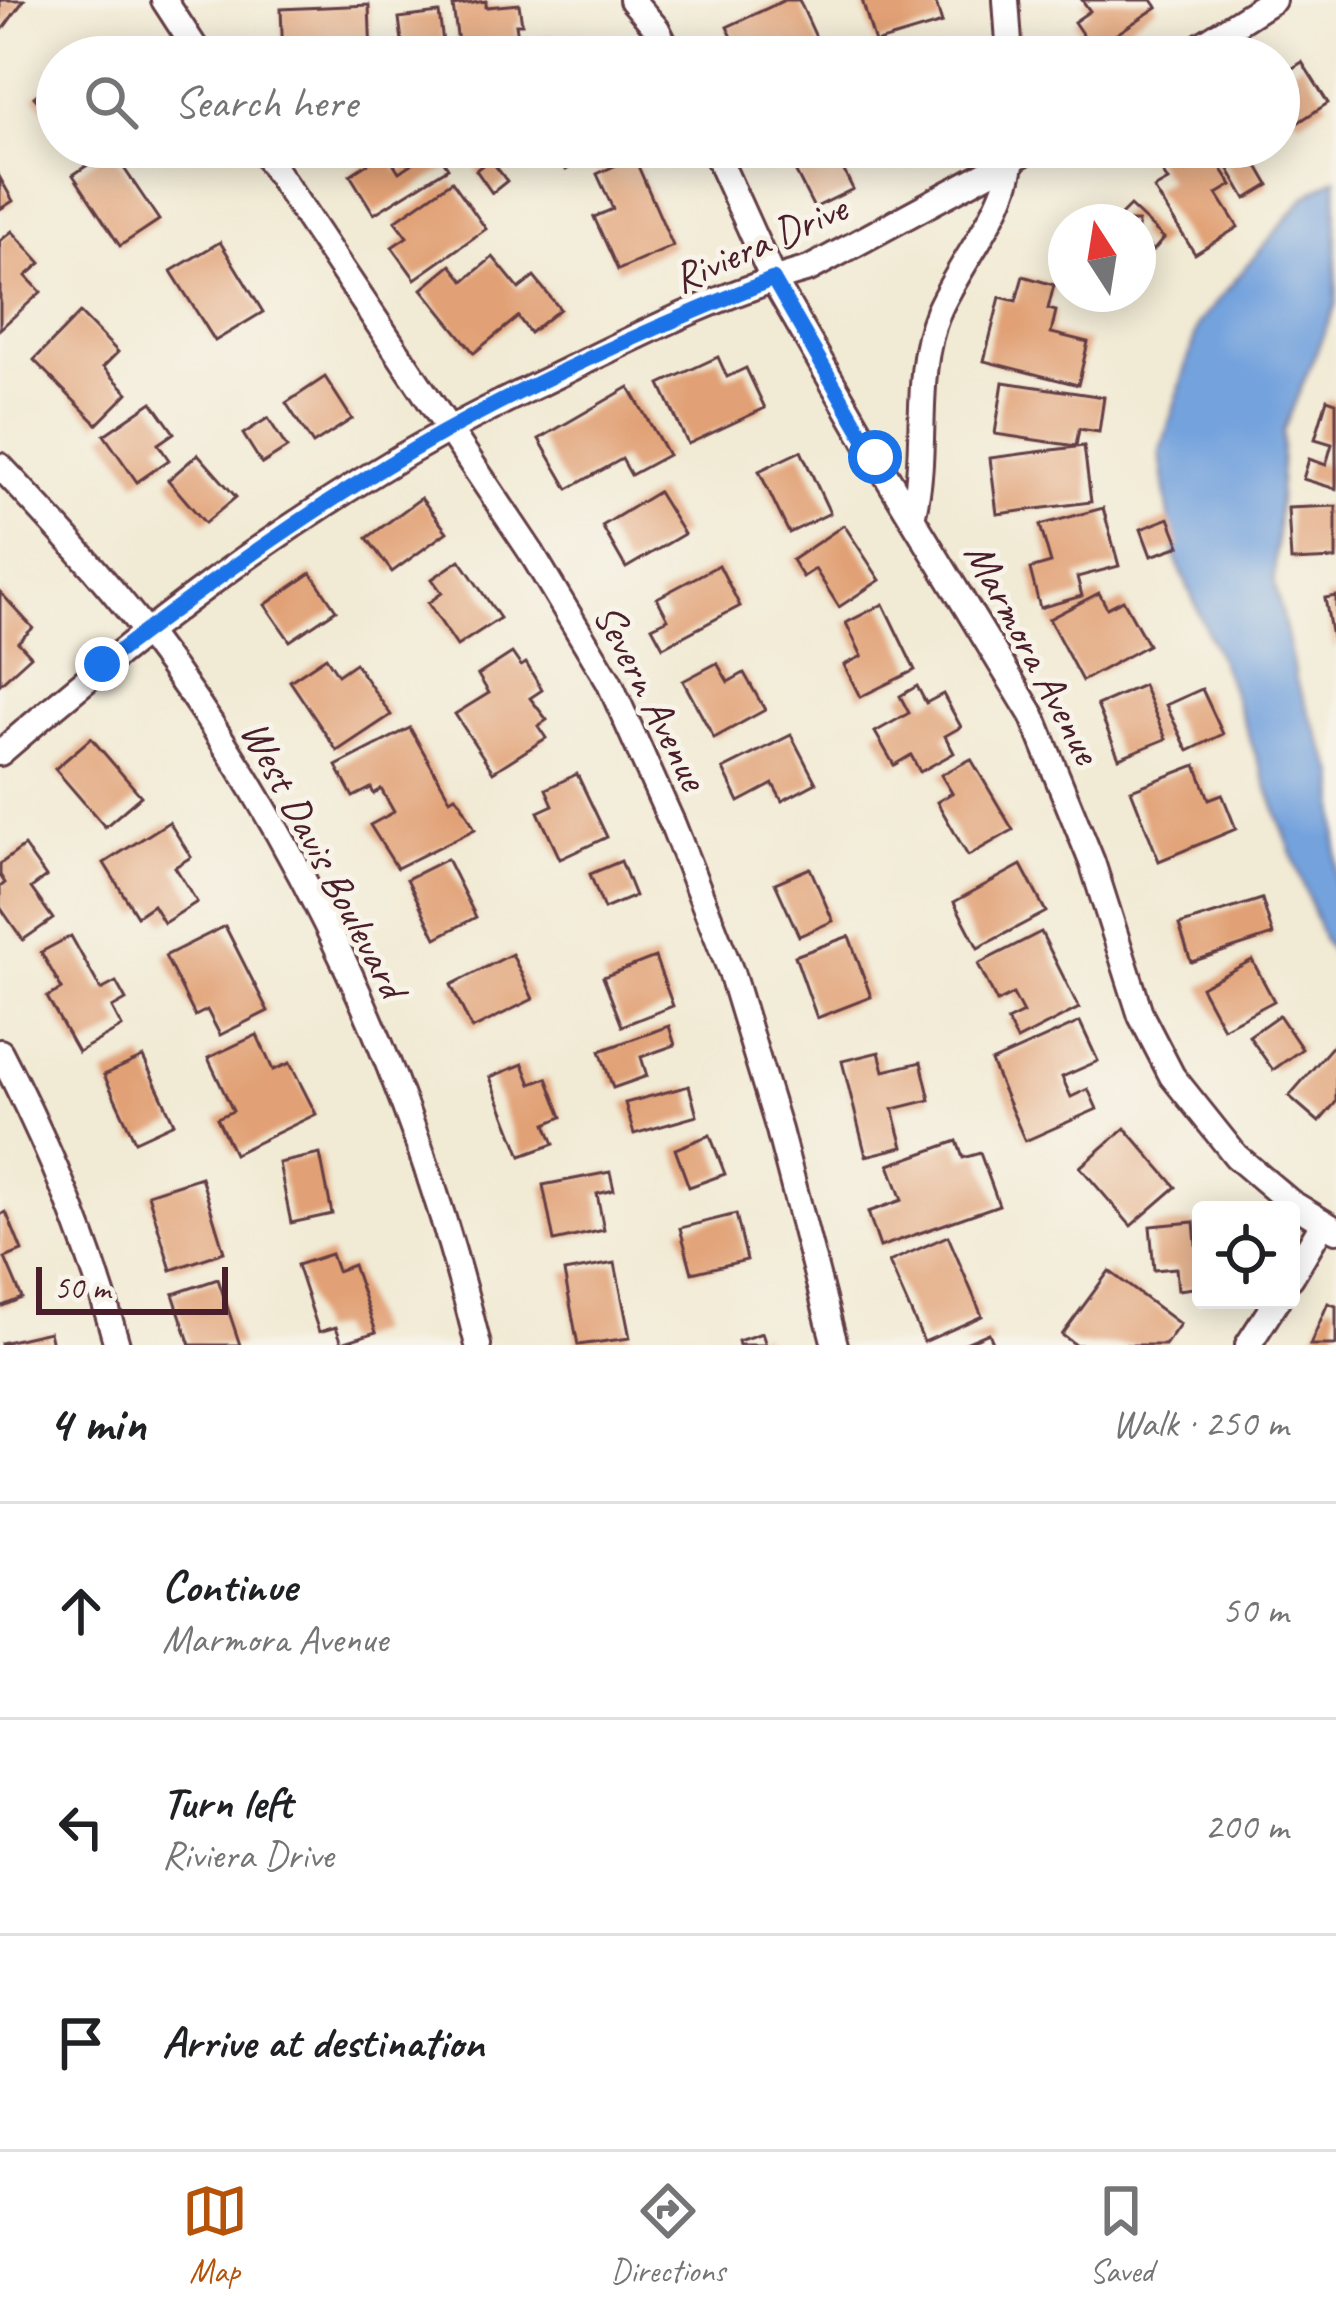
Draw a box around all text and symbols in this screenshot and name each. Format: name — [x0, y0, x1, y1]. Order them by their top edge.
search box — [36, 36, 1300, 168]
icon: search — [78, 69, 144, 135]
text: Search here — [174, 74, 357, 131]
street label: Riviera Drive — [664, 181, 857, 305]
north arrow — [1048, 204, 1156, 312]
route start — [848, 430, 902, 484]
street label: Marmora Avenue — [952, 533, 1114, 775]
street label: Severn Avenue — [581, 595, 721, 801]
route end — [75, 637, 129, 691]
street label: West Davis Boulevard — [228, 711, 422, 1012]
map controls — [1192, 1201, 1300, 1309]
button: locate — [1192, 1201, 1300, 1309]
scale bar — [36, 1261, 228, 1314]
text: 50 m — [54, 1267, 110, 1309]
text: 4 min — [48, 1391, 146, 1455]
text: Walk · 250 m — [1112, 1399, 1288, 1448]
text: Continue — [162, 1558, 296, 1615]
icon: ahead — [48, 1578, 114, 1644]
text: 50 m — [1222, 1586, 1288, 1635]
text: Marmora Avenue — [162, 1615, 388, 1664]
text: Turn left — [162, 1774, 292, 1831]
icon: left — [48, 1794, 114, 1860]
text: 200 m — [1204, 1802, 1288, 1851]
text: Riviera Drive — [162, 1831, 333, 1880]
icon: arrive — [48, 2010, 114, 2076]
text: Arrive at destination — [162, 2014, 484, 2071]
tab: Map — [182, 2178, 248, 2292]
tab: Directions — [611, 2178, 725, 2292]
tab: Saved — [1088, 2178, 1154, 2292]

